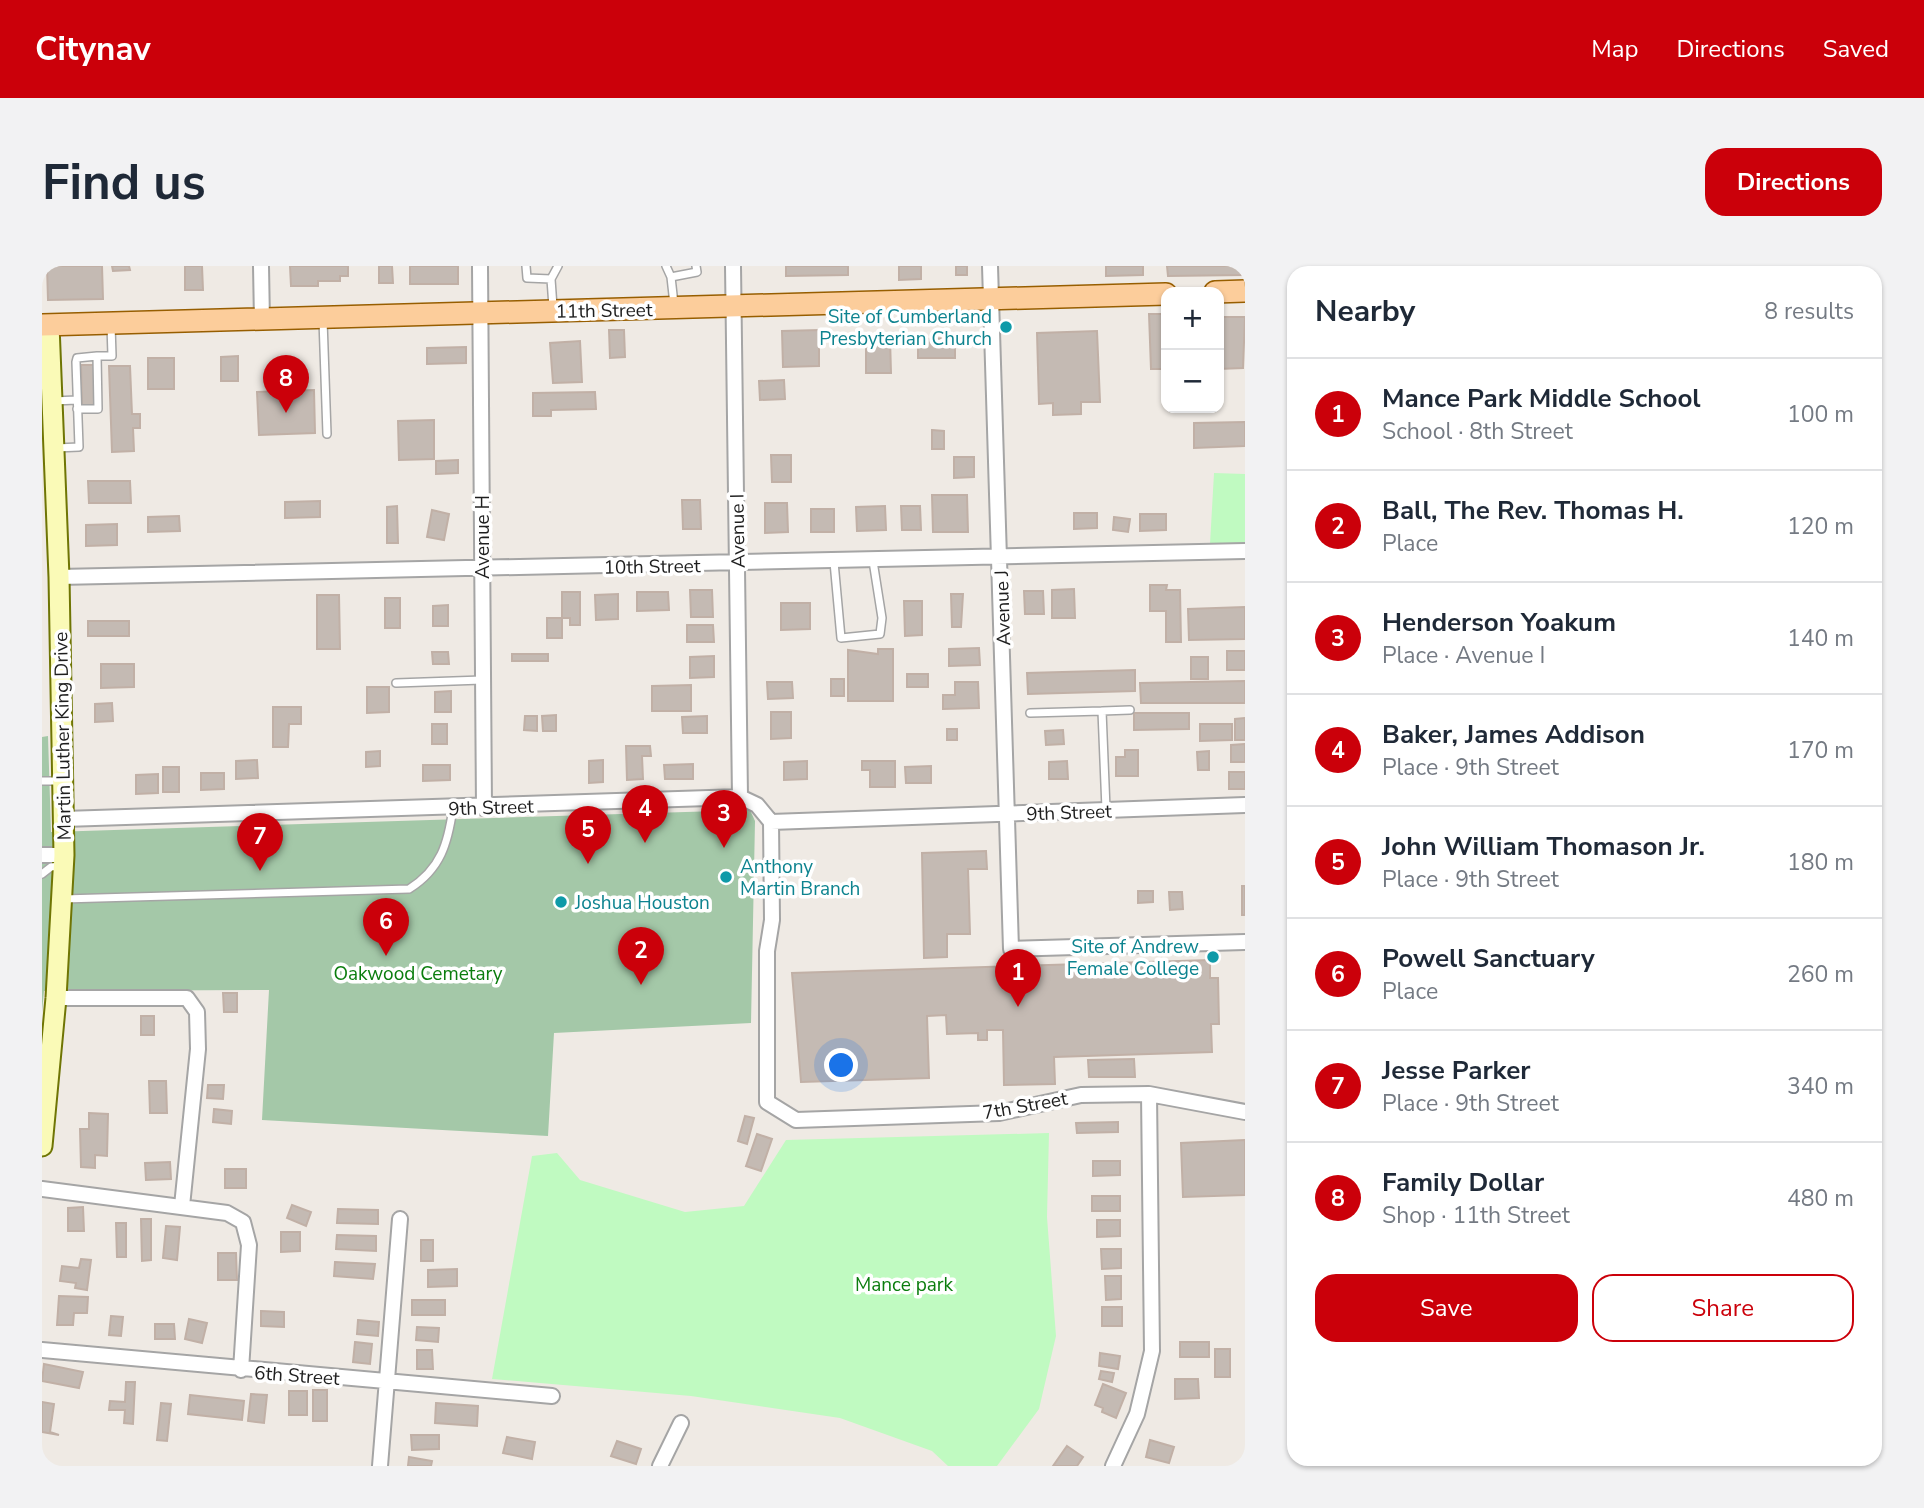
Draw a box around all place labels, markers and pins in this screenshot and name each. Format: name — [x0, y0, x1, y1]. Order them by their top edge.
place label: Site of Cumberland Presbyterian Church — [819, 304, 992, 352]
marker: Site of Cumberland Presbyterian Church — [998, 319, 1014, 335]
pin: 8 — [263, 355, 309, 413]
pin: 4 — [622, 785, 668, 843]
pin: 3 — [701, 790, 747, 848]
pin: 5 — [565, 806, 611, 864]
pin: 7 — [237, 813, 283, 871]
place label: Anthony Martin Branch — [740, 854, 860, 902]
marker: Anthony Martin Branch — [718, 869, 734, 885]
place label: Joshua Houston — [574, 890, 710, 916]
marker: Joshua Houston — [553, 894, 569, 910]
pin: 6 — [363, 898, 409, 956]
pin: 2 — [618, 927, 664, 985]
place label: Site of Andrew Female College — [1067, 934, 1199, 982]
pin: 1 — [995, 949, 1041, 1007]
marker: Site of Andrew Female College — [1205, 949, 1221, 965]

